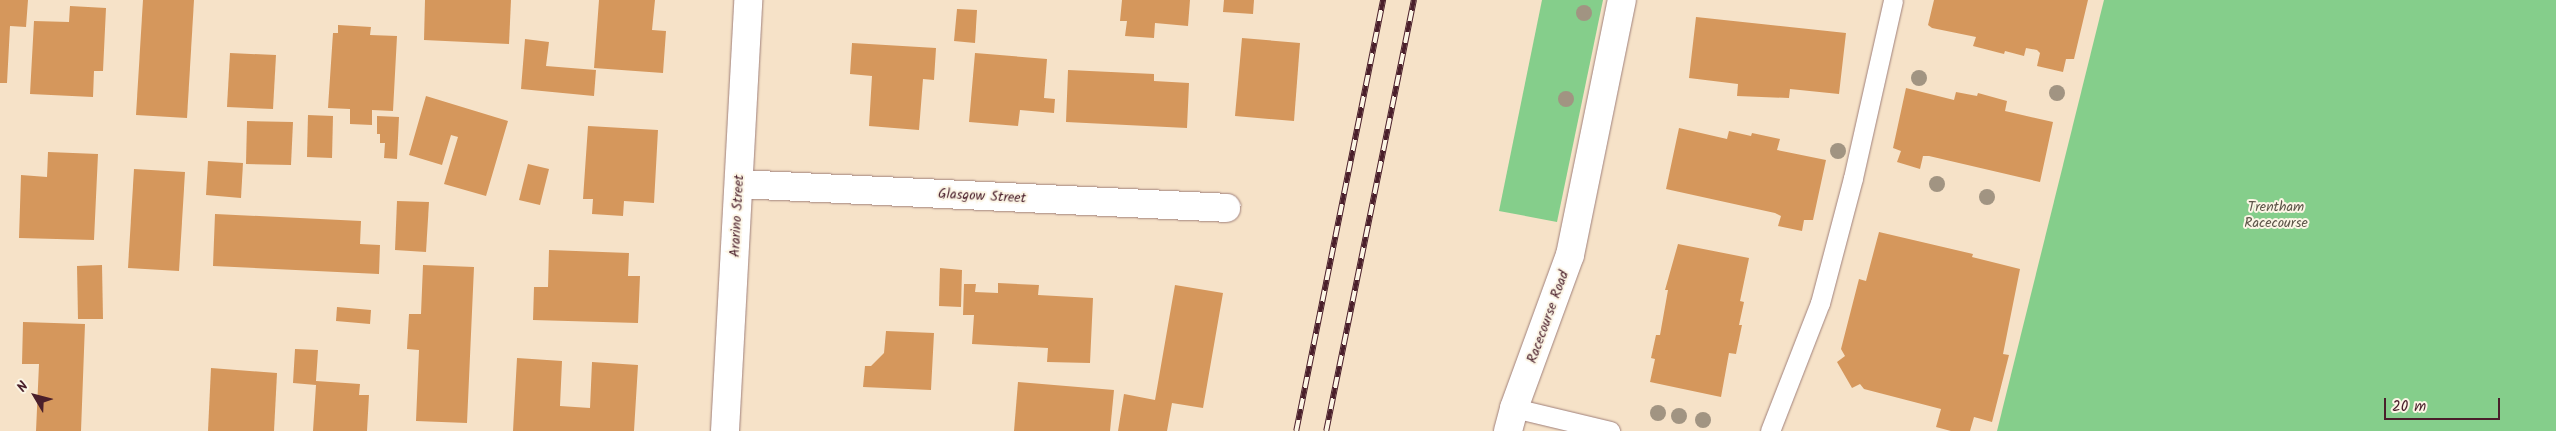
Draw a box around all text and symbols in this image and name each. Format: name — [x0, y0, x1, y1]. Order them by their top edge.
street label: Ararino Street — [726, 174, 748, 258]
street label: Glasgow Street — [938, 185, 1026, 207]
park label: Trentham Racecourse — [2244, 199, 2308, 232]
street label: Racecourse Road — [1523, 268, 1573, 366]
north arrow — [10, 371, 60, 421]
text: N — [12, 377, 34, 397]
scale bar — [2386, 388, 2502, 420]
text: 20 m — [2392, 395, 2426, 419]

